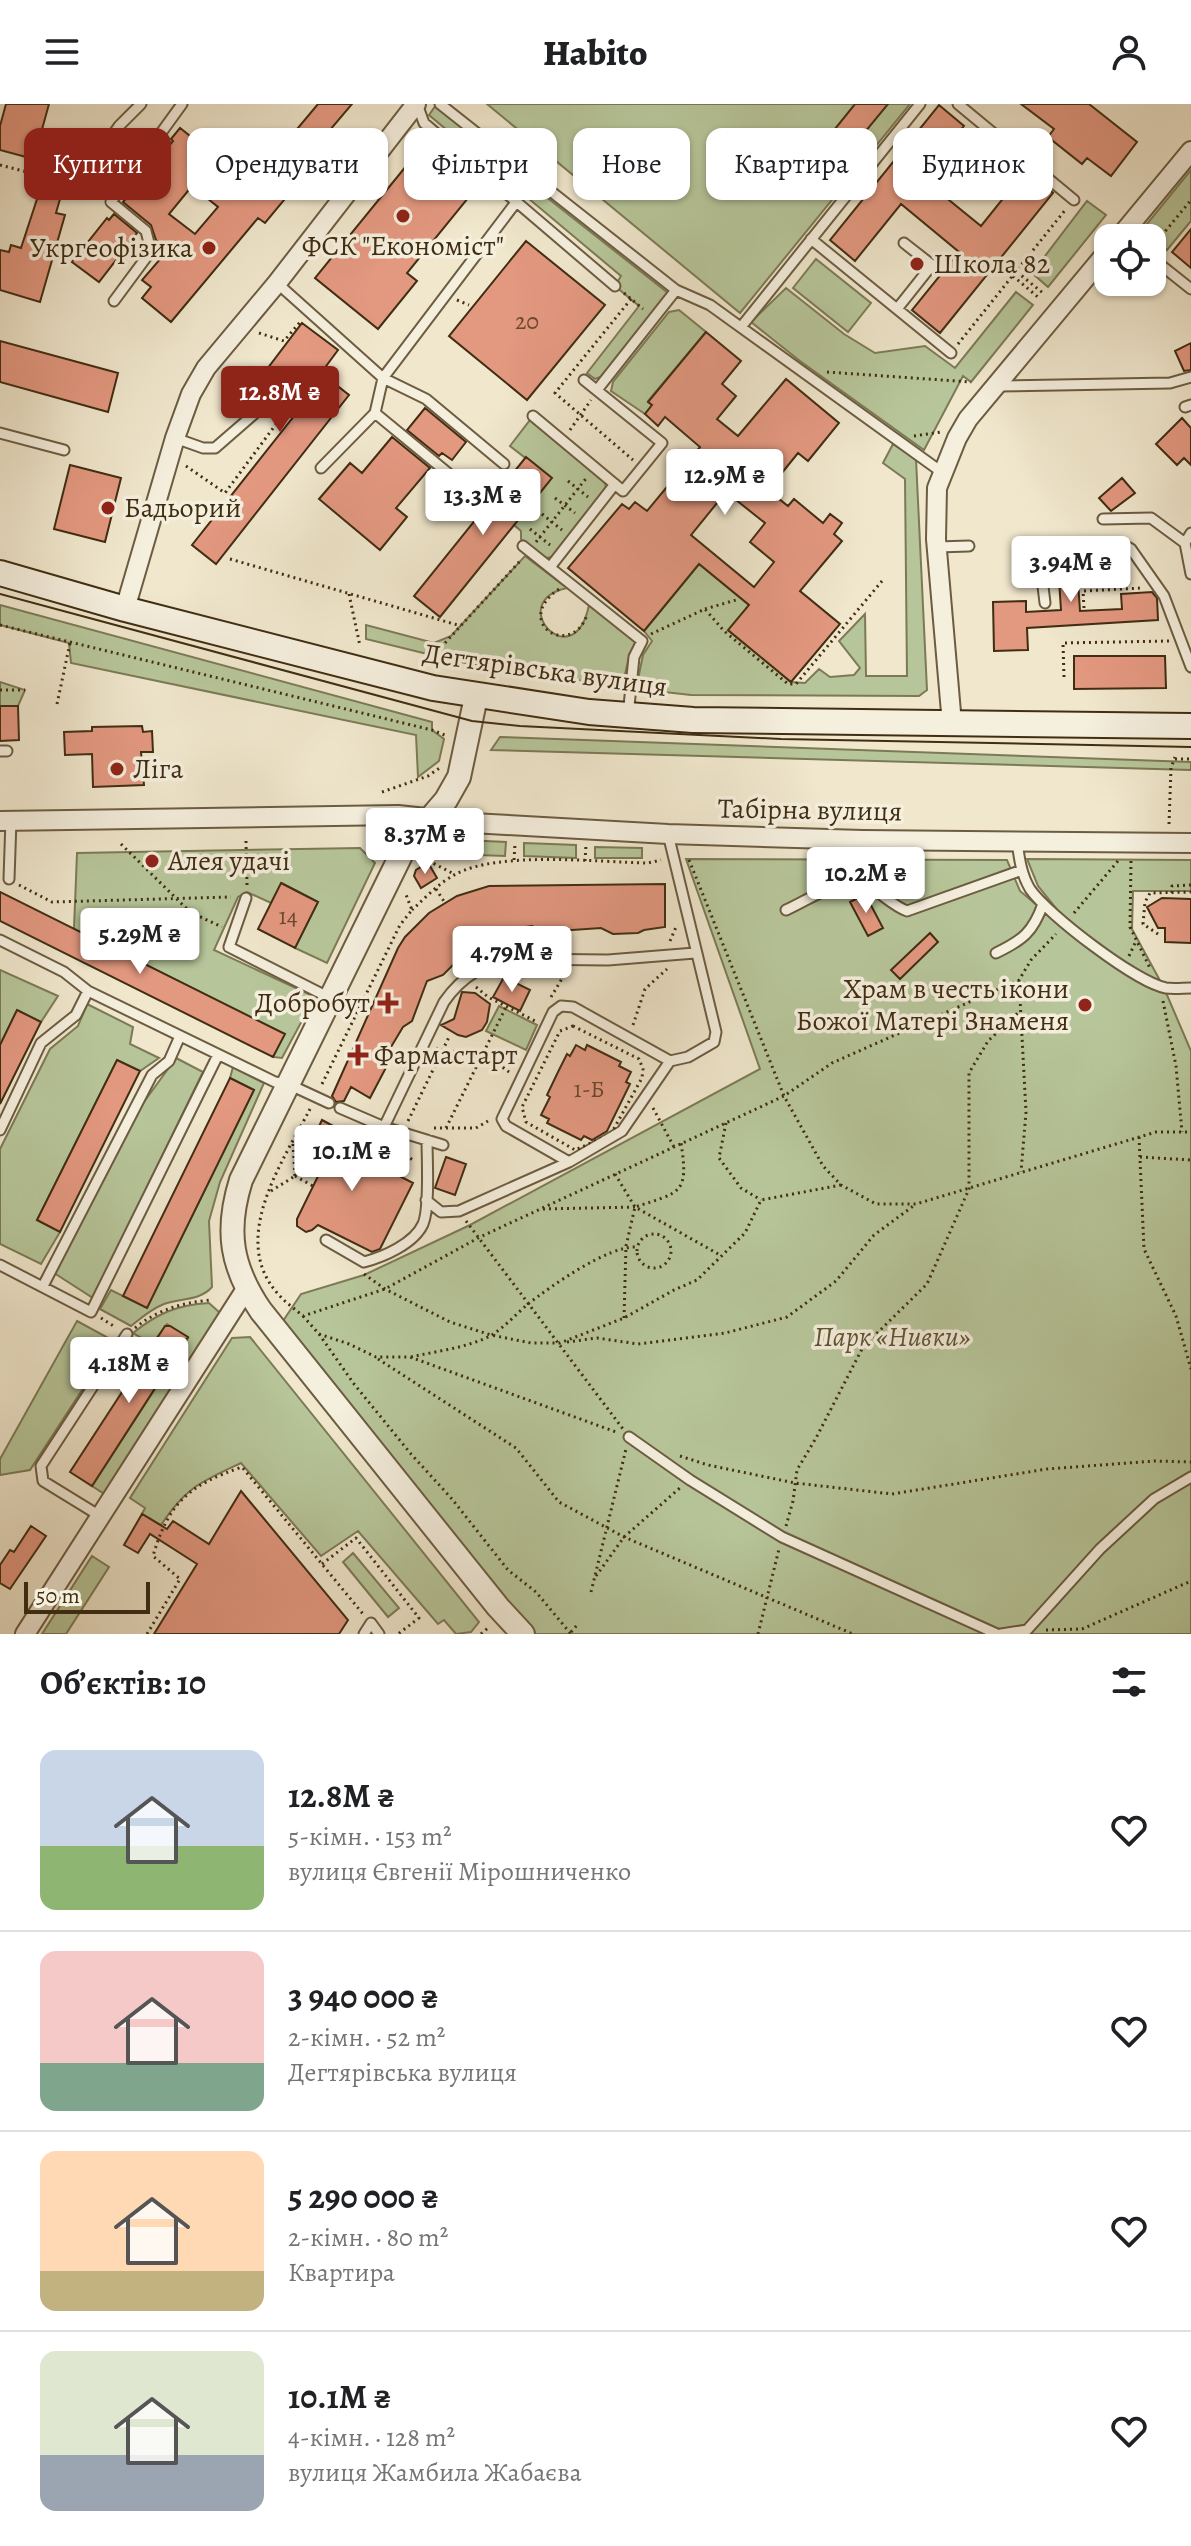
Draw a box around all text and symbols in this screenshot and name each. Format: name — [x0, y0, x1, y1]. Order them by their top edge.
text: Habito — [543, 28, 648, 77]
icon: menu — [40, 30, 84, 74]
icon: person — [1107, 30, 1151, 74]
chip: Купити — [24, 128, 171, 200]
chip: Орендувати — [187, 128, 388, 200]
chip: Фільтри — [404, 128, 557, 200]
chip: Нове — [573, 128, 690, 200]
chip: Квартира — [706, 128, 877, 200]
chip: Будинок — [893, 128, 1053, 200]
marker: ФСК "Економіст" — [394, 207, 412, 225]
map controls — [1094, 224, 1166, 296]
button: locate — [1094, 224, 1166, 296]
place label: ФСК "Економіст" — [302, 227, 504, 265]
place label: Укргеофізика — [30, 229, 193, 267]
marker: Укргеофізика — [200, 239, 218, 257]
place label: Школа 82 — [933, 245, 1050, 283]
marker: Школа 82 — [908, 255, 926, 273]
house number: 20 — [515, 305, 539, 337]
pin: 12.8M ₴ — [206, 366, 354, 434]
text: 12.8M ₴ — [239, 374, 321, 409]
pin: 12.9M ₴ — [651, 449, 799, 517]
text: 12.9M ₴ — [684, 457, 766, 492]
pin: 13.3M ₴ — [409, 469, 557, 537]
text: 13.3M ₴ — [443, 477, 523, 512]
place label: Бадьорий — [124, 489, 241, 527]
marker: Бадьорий — [99, 499, 117, 517]
pin: 3.94M ₴ — [997, 536, 1145, 604]
text: 3.94M ₴ — [1030, 544, 1112, 579]
street label: Дегтярівська вулиця — [420, 634, 670, 706]
place label: Ліга — [133, 750, 184, 788]
marker: Ліга — [108, 760, 126, 778]
street label: Табірна вулиця — [718, 789, 902, 831]
pin: 8.37M ₴ — [351, 808, 499, 876]
text: 8.37M ₴ — [384, 816, 466, 851]
place label: Алея удачі — [167, 842, 290, 880]
pin: 10.2M ₴ — [792, 847, 940, 915]
marker: Алея удачі — [143, 852, 161, 870]
text: 10.2M ₴ — [825, 855, 907, 890]
house number: 14 — [278, 900, 298, 932]
pin: 5.29M ₴ — [66, 908, 214, 976]
text: 5.29M ₴ — [98, 916, 182, 951]
pin: 4.79M ₴ — [438, 926, 586, 994]
text: 4.79M ₴ — [471, 934, 553, 969]
place label: Храм в честь ікони Божої Матері Знаменя — [796, 970, 1069, 1040]
place label: Добробут — [255, 984, 370, 1022]
marker: Добробут — [377, 992, 399, 1014]
marker: Храм в честь ікони Божої Матері Знаменя — [1076, 996, 1094, 1014]
place label: Фармастарт — [374, 1036, 518, 1074]
marker: Фармастарт — [349, 1046, 367, 1064]
house number: 1-Б — [574, 1073, 604, 1105]
pin: 10.1M ₴ — [278, 1125, 426, 1193]
text: 10.1M ₴ — [312, 1133, 392, 1168]
park label: Парк «Нивки» — [814, 1318, 970, 1356]
pin: 4.18M ₴ — [55, 1337, 203, 1405]
text: 4.18M ₴ — [88, 1345, 170, 1380]
scale bar — [24, 1578, 150, 1614]
text: 50 m — [36, 1581, 80, 1611]
text: Об’єктів: 10 — [40, 1659, 206, 1706]
icon: filters — [1107, 1660, 1151, 1704]
text: 12.8M ₴ — [288, 1772, 395, 1819]
icon: home — [104, 1782, 200, 1878]
icon: heart — [1107, 1808, 1151, 1852]
text: 5-кімн. · 153 m² — [288, 1819, 452, 1854]
text: вулиця Євгенії Мірошниченко — [288, 1854, 631, 1889]
text: 3 940 000 ₴ — [288, 1973, 439, 2020]
icon: home — [104, 1983, 200, 2079]
icon: heart — [1107, 2009, 1151, 2053]
text: 2-кімн. · 52 m² — [288, 2020, 445, 2055]
text: Дегтярівська вулиця — [288, 2055, 517, 2090]
text: 5 290 000 ₴ — [288, 2173, 439, 2220]
icon: home — [104, 2183, 200, 2279]
icon: heart — [1107, 2209, 1151, 2253]
text: 2-кімн. · 80 m² — [288, 2220, 448, 2255]
text: Квартира — [288, 2255, 395, 2290]
text: 10.1M ₴ — [288, 2373, 392, 2420]
icon: home — [104, 2383, 200, 2479]
icon: heart — [1107, 2409, 1151, 2453]
text: 4-кімн. · 128 m² — [288, 2420, 455, 2455]
text: вулиця Жамбила Жабаєва — [288, 2455, 582, 2490]

